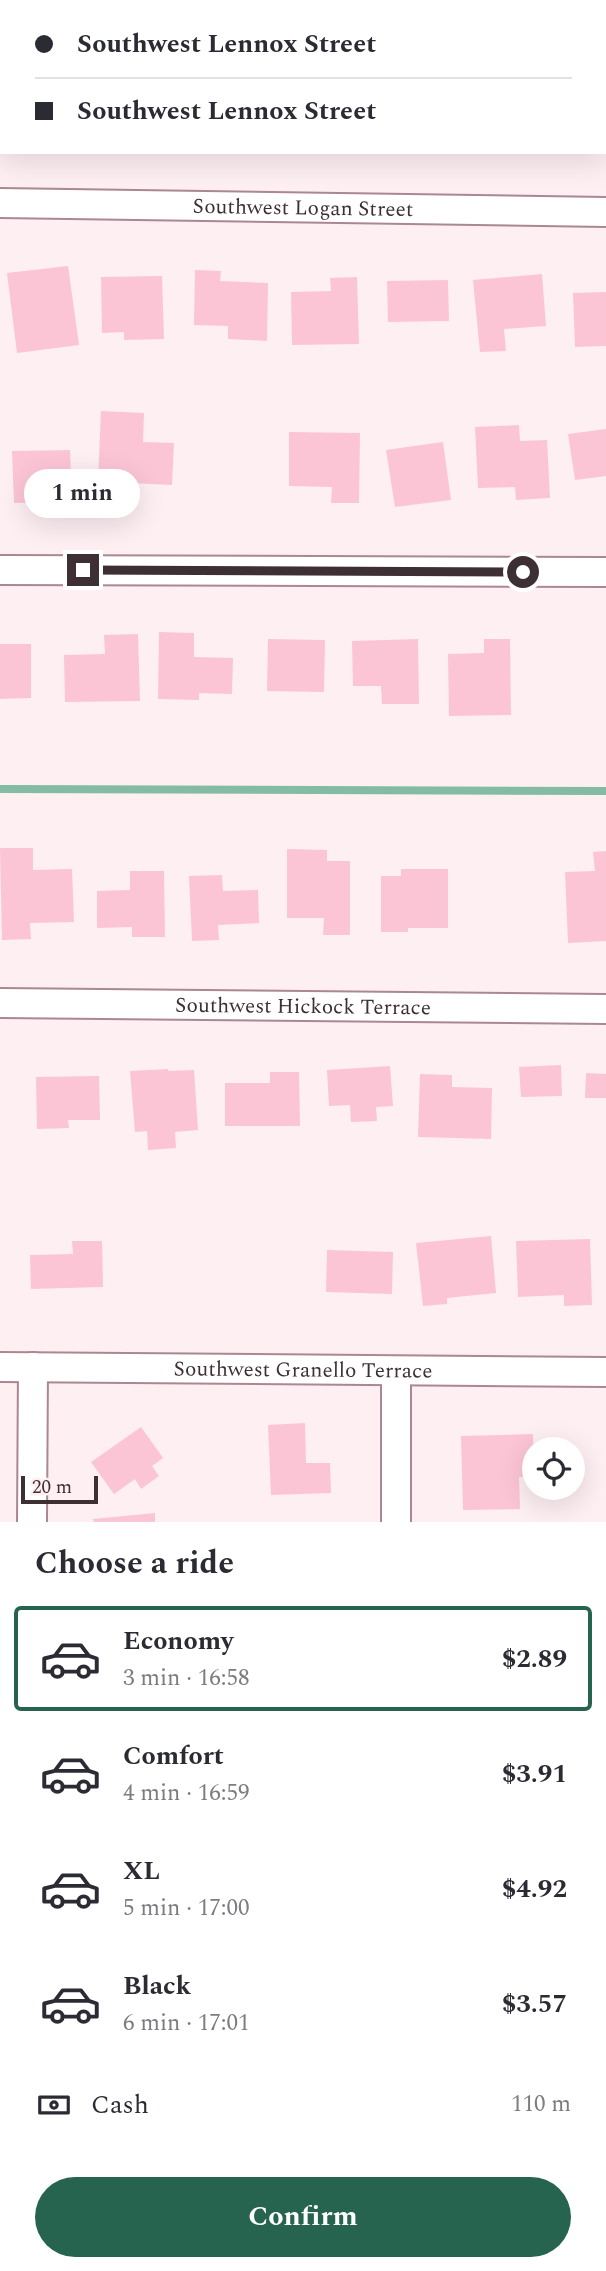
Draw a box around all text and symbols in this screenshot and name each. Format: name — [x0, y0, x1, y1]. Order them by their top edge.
text: Southwest Lennox Street — [77, 24, 376, 64]
text: Southwest Lennox Street — [77, 91, 376, 131]
street label: Southwest Logan Street — [192, 191, 413, 226]
callout: 1 min — [25, 468, 141, 518]
text: 1 min — [51, 476, 113, 511]
route end — [67, 554, 99, 586]
route start — [507, 556, 539, 588]
street label: Southwest Hickock Terrace — [175, 990, 431, 1024]
street label: Southwest Granello Terrace — [173, 1353, 432, 1388]
map controls — [522, 1437, 585, 1500]
button: locate — [522, 1437, 585, 1500]
scale bar — [21, 1473, 98, 1505]
text: 20 m — [32, 1473, 72, 1502]
text: Choose a ride — [35, 1539, 234, 1588]
text: Economy — [123, 1621, 233, 1661]
icon: car — [39, 1627, 102, 1690]
text: $2.89 — [502, 1639, 567, 1679]
text: 3 min · 16:58 — [123, 1661, 250, 1696]
text: Comfort — [123, 1736, 224, 1776]
icon: car — [39, 1742, 102, 1805]
text: $3.91 — [502, 1754, 567, 1794]
text: 4 min · 16:59 — [123, 1776, 250, 1811]
text: XL — [123, 1851, 160, 1891]
icon: car — [39, 1857, 102, 1920]
text: $4.92 — [502, 1869, 567, 1909]
text: 5 min · 17:00 — [123, 1891, 250, 1926]
text: Black — [123, 1966, 191, 2006]
icon: car — [39, 1972, 102, 2035]
text: $3.57 — [502, 1984, 567, 2024]
text: 6 min · 17:01 — [123, 2006, 250, 2041]
text: Cash — [91, 2085, 149, 2125]
icon: cash — [35, 2086, 73, 2124]
text: 110 m — [511, 2087, 571, 2122]
button: Confirm — [35, 2177, 571, 2257]

